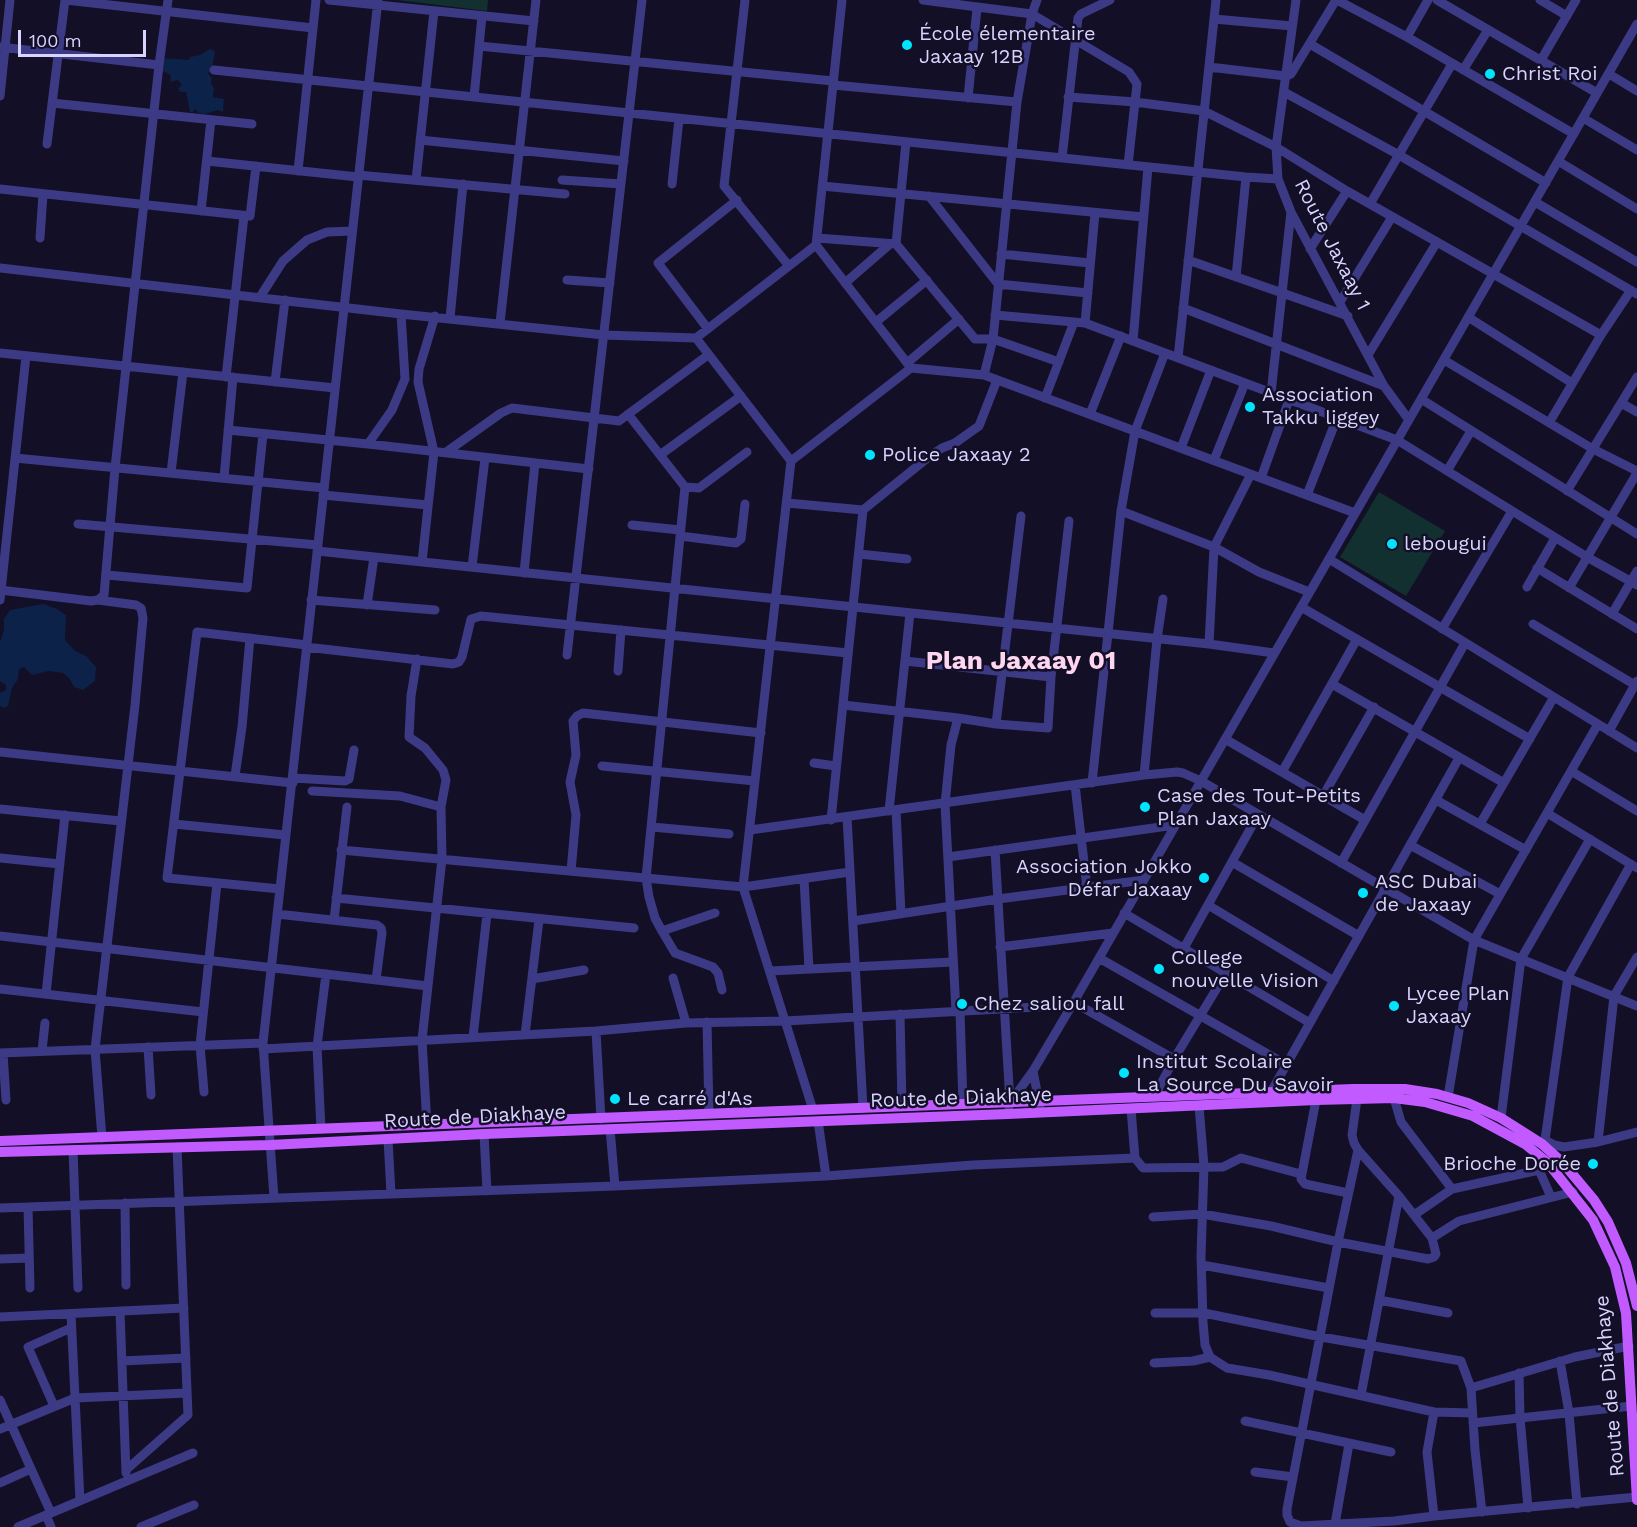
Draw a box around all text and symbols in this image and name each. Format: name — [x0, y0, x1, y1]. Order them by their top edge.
scale bar — [21, 18, 148, 56]
place label: École élementaire Jaxaay 12B — [919, 22, 1095, 69]
text: 100 m — [29, 30, 82, 51]
marker: École élementaire Jaxaay 12B — [900, 38, 914, 52]
place label: Christ Roi — [1502, 62, 1598, 86]
marker: Christ Roi — [1483, 67, 1497, 81]
street label: Route Jaxaay 1 — [1289, 176, 1375, 314]
place label: Association Takku liggey — [1262, 383, 1379, 430]
marker: Association Takku liggey — [1243, 400, 1257, 414]
place label: Police Jaxaay 2 — [882, 443, 1031, 467]
marker: Police Jaxaay 2 — [863, 448, 877, 462]
place label: lebougui — [1404, 532, 1487, 556]
marker: lebougui — [1385, 537, 1399, 551]
district label: Plan Jaxaay 01 — [926, 645, 1116, 677]
place label: Case des Tout-Petits Plan Jaxaay — [1157, 784, 1361, 831]
marker: Case des Tout-Petits Plan Jaxaay — [1138, 800, 1152, 814]
place label: Association Jokko Défar Jaxaay — [1016, 855, 1192, 902]
place label: ASC Dubai de Jaxaay — [1375, 870, 1477, 917]
marker: Association Jokko Défar Jaxaay — [1197, 871, 1211, 885]
marker: ASC Dubai de Jaxaay — [1356, 886, 1370, 900]
place label: College nouvelle Vision — [1171, 946, 1319, 993]
marker: College nouvelle Vision — [1152, 962, 1166, 976]
place label: Lycee Plan Jaxaay — [1406, 982, 1510, 1029]
place label: Chez saliou fall — [974, 992, 1124, 1016]
marker: Chez saliou fall — [955, 997, 969, 1011]
marker: Lycee Plan Jaxaay — [1387, 999, 1401, 1013]
place label: Institut Scolaire La Source Du Savoir — [1136, 1050, 1334, 1097]
marker: Institut Scolaire La Source Du Savoir — [1117, 1066, 1131, 1080]
street label: Route de Diakhaye — [870, 1083, 1052, 1113]
place label: Le carré d'As — [627, 1087, 753, 1111]
marker: Le carré d'As — [608, 1092, 622, 1106]
street label: Route de Diakhaye — [383, 1100, 567, 1134]
place label: Brioche Dorée — [1443, 1152, 1581, 1176]
marker: Brioche Dorée — [1586, 1157, 1600, 1171]
street label: Route de Diakhaye — [1590, 1294, 1630, 1478]

